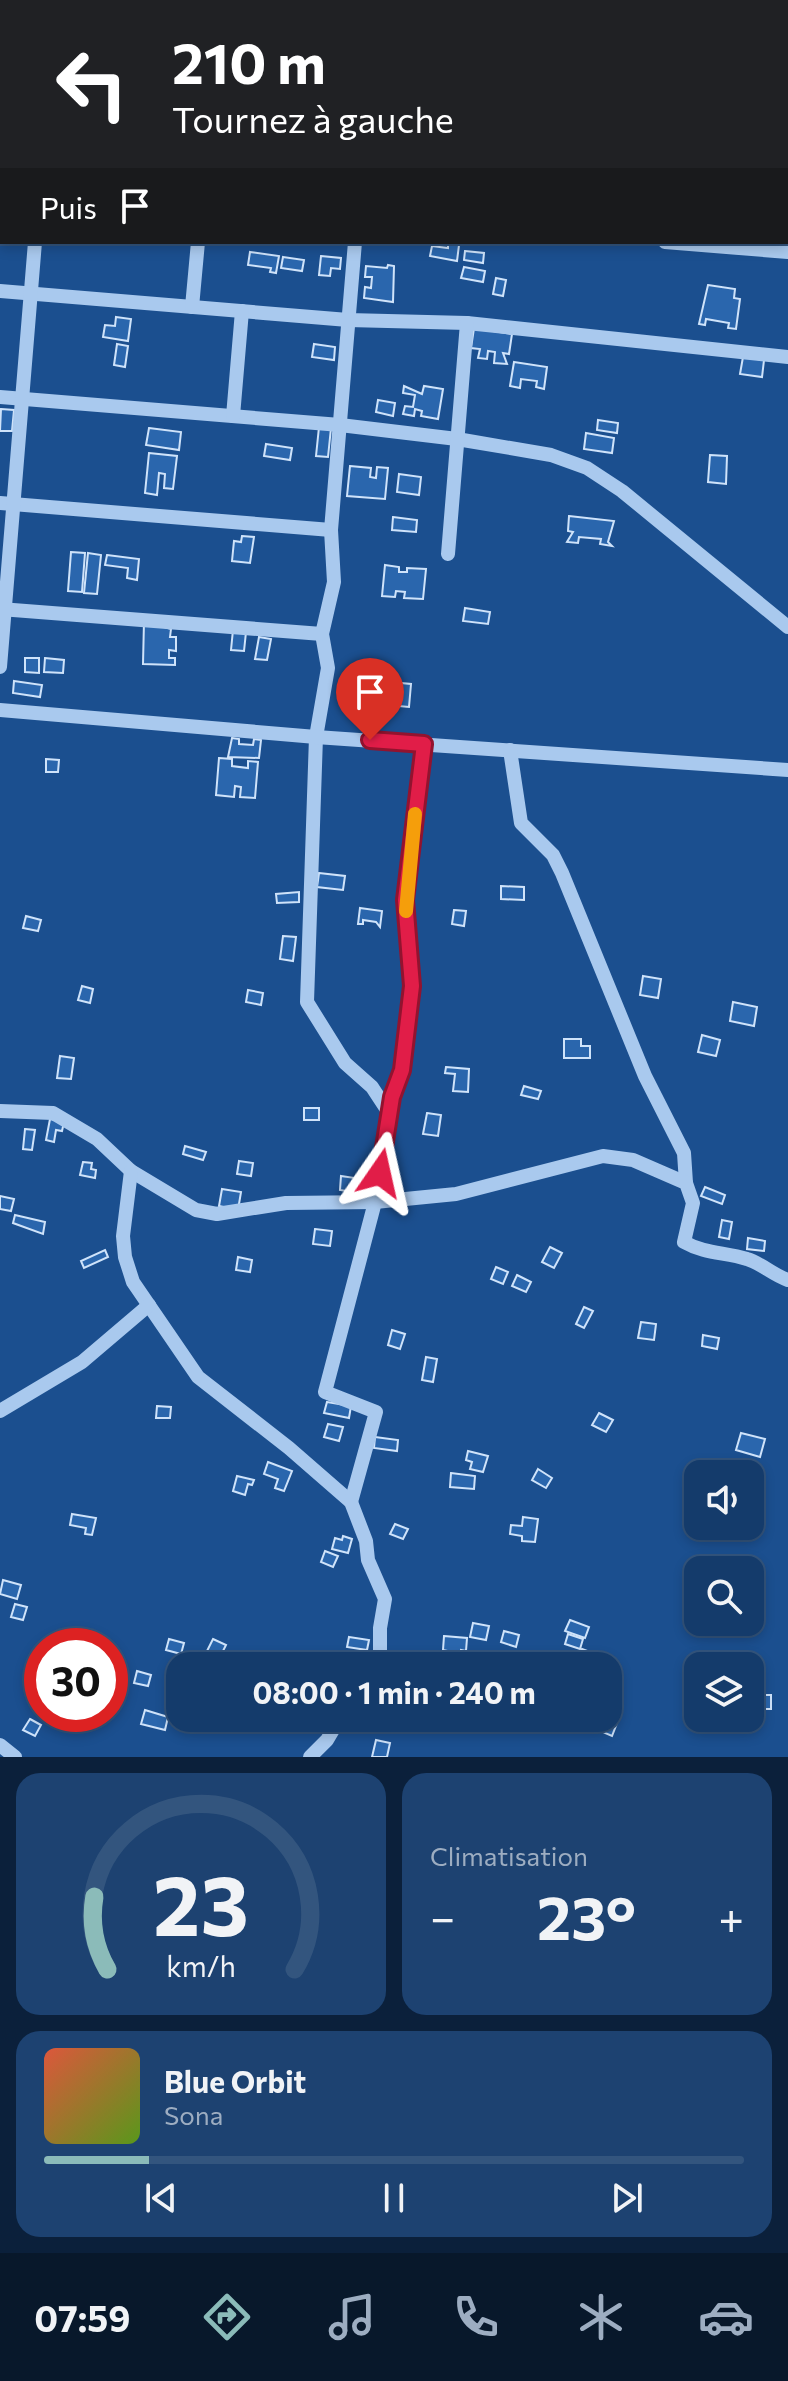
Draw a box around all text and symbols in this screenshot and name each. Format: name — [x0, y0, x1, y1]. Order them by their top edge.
text: 210 m — [172, 27, 326, 96]
icon: left — [40, 32, 144, 136]
text: Tournez à gauche — [172, 96, 454, 140]
icon: arrive — [113, 184, 157, 228]
text: Puis — [40, 188, 97, 225]
pin — [336, 658, 404, 740]
icon: arrive — [348, 670, 392, 714]
position arrow — [338, 1131, 422, 1215]
map controls — [684, 1460, 764, 1732]
button: sound — [684, 1460, 764, 1540]
button: search — [684, 1556, 764, 1636]
speed limit sign: 30 — [24, 1628, 128, 1732]
button: layers — [684, 1652, 764, 1732]
text: 08:00 · 1 min · 240 m — [252, 1673, 536, 1710]
text: Climatisation — [430, 1840, 588, 1871]
text: 23 — [153, 1851, 249, 1953]
text: 23° — [537, 1879, 636, 1952]
text: − — [430, 1889, 455, 1943]
text: + — [718, 1889, 744, 1943]
text: km/h — [166, 1948, 236, 1983]
text: Blue Orbit — [164, 2062, 306, 2099]
text: Sona — [164, 2099, 223, 2130]
icon: previous — [139, 2176, 183, 2220]
icon: pause — [372, 2176, 416, 2220]
icon: next — [605, 2176, 649, 2220]
icon: directions — [199, 2289, 255, 2345]
icon: music — [324, 2289, 380, 2345]
icon: phone — [448, 2289, 504, 2345]
icon: climate — [573, 2289, 629, 2345]
icon: car — [698, 2289, 754, 2345]
text: 07:59 — [34, 2295, 130, 2339]

